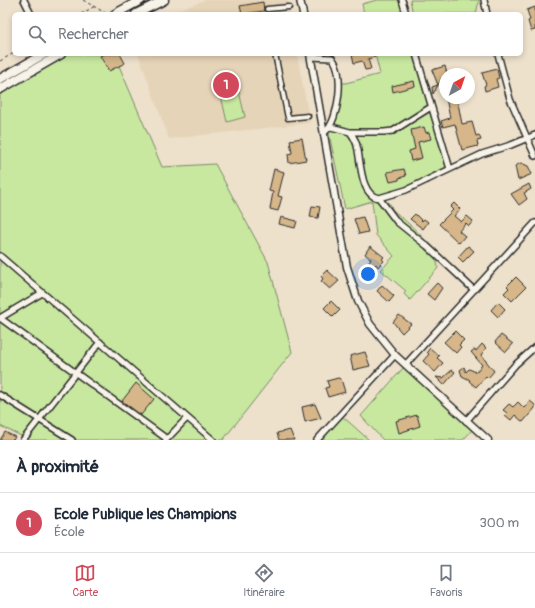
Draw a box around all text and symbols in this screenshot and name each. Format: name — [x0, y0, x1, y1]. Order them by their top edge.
search box — [12, 12, 523, 56]
icon: search — [26, 23, 48, 45]
text: Rechercher — [58, 25, 129, 44]
north arrow — [439, 68, 475, 104]
pin: 1 — [213, 70, 239, 100]
your location — [358, 264, 378, 284]
text: À proximité — [16, 456, 99, 477]
text: Ecole Publique les Champions — [54, 505, 236, 524]
text: 1 — [26, 515, 32, 531]
text: 300 m — [480, 515, 519, 531]
text: École — [54, 524, 84, 540]
tab: Carte — [72, 562, 98, 599]
tab: Itinéraire — [243, 562, 285, 599]
tab: Favoris — [430, 562, 462, 599]

